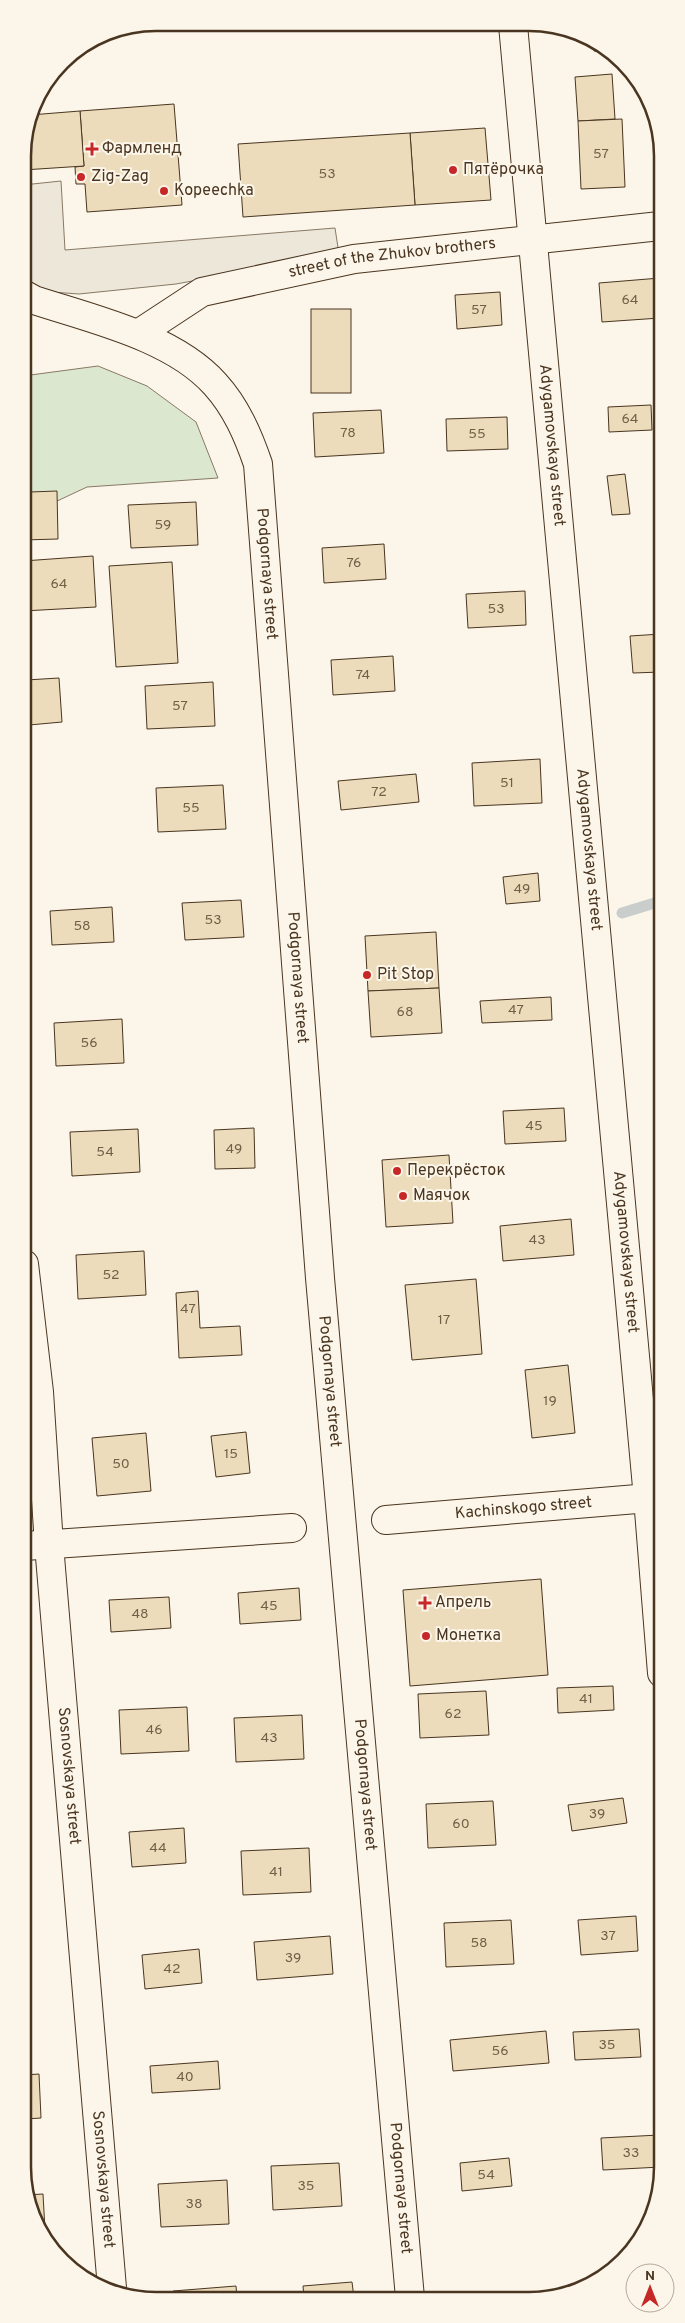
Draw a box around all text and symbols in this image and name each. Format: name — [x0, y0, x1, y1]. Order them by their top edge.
place label: Фармленд — [102, 139, 182, 159]
marker: Фармленд — [86, 143, 98, 155]
house number: 57 — [593, 146, 609, 163]
place label: Пятёрочка — [463, 160, 544, 180]
marker: Пятёрочка — [447, 164, 459, 176]
house number: 53 — [318, 166, 336, 183]
place label: Zig-Zag — [91, 167, 149, 187]
marker: Zig-Zag — [75, 171, 87, 183]
place label: Kopeechka — [174, 181, 254, 201]
marker: Kopeechka — [158, 185, 170, 197]
street label: street of the Zhukov brothers — [287, 234, 497, 283]
house number: 64 — [621, 292, 639, 309]
house number: 57 — [471, 302, 487, 319]
street label: Adygamovskaya street — [534, 363, 569, 527]
house number: 64 — [621, 411, 639, 428]
house number: 78 — [340, 425, 356, 442]
house number: 55 — [468, 426, 486, 443]
street label: Podgornaya street — [251, 507, 281, 640]
house number: 59 — [155, 517, 171, 534]
house number: 76 — [347, 555, 361, 572]
house number: 64 — [50, 576, 68, 593]
house number: 53 — [487, 601, 505, 618]
house number: 74 — [356, 667, 370, 684]
house number: 57 — [172, 698, 188, 715]
street label: Adygamovskaya street — [571, 768, 606, 932]
house number: 51 — [500, 775, 514, 792]
house number: 72 — [371, 784, 387, 801]
house number: 55 — [182, 800, 200, 817]
house number: 49 — [514, 881, 530, 898]
street label: Podgornaya street — [282, 911, 312, 1044]
house number: 53 — [204, 912, 222, 929]
house number: 58 — [73, 918, 91, 935]
place label: Pit Stop — [377, 965, 434, 985]
marker: Pit Stop — [361, 969, 373, 981]
house number: 47 — [508, 1002, 524, 1019]
house number: 68 — [397, 1004, 413, 1021]
house number: 56 — [80, 1035, 98, 1052]
house number: 45 — [525, 1118, 543, 1135]
house number: 49 — [226, 1141, 242, 1158]
house number: 54 — [96, 1144, 114, 1161]
place label: Перекрёсток — [407, 1161, 506, 1181]
marker: Перекрёсток — [391, 1165, 403, 1177]
street label: Adygamovskaya street — [608, 1170, 643, 1334]
place label: Маячок — [413, 1186, 470, 1206]
marker: Маячок — [397, 1190, 409, 1202]
house number: 43 — [528, 1232, 546, 1249]
house number: 52 — [102, 1267, 120, 1284]
house number: 47 — [180, 1301, 196, 1318]
house number: 17 — [438, 1312, 450, 1329]
street label: Podgornaya street — [313, 1315, 345, 1448]
house number: 19 — [543, 1393, 557, 1410]
house number: 15 — [224, 1446, 238, 1463]
house number: 50 — [112, 1456, 130, 1473]
street label: Kachinskogo street — [454, 1493, 593, 1524]
place label: Апрель — [435, 1593, 491, 1613]
marker: Апрель — [419, 1597, 431, 1609]
house number: 45 — [260, 1598, 278, 1615]
house number: 48 — [131, 1606, 149, 1623]
place label: Монетка — [436, 1626, 501, 1646]
marker: Монетка — [420, 1630, 432, 1642]
house number: 41 — [579, 1691, 593, 1708]
street label: Sosnovskaya street — [53, 1706, 84, 1846]
house number: 62 — [445, 1706, 461, 1723]
street label: Podgornaya street — [349, 1718, 380, 1852]
house number: 46 — [145, 1722, 163, 1739]
house number: 43 — [260, 1730, 278, 1747]
house number: 39 — [589, 1806, 605, 1823]
house number: 60 — [452, 1816, 470, 1833]
house number: 44 — [149, 1840, 167, 1857]
house number: 41 — [269, 1864, 283, 1881]
house number: 37 — [600, 1928, 616, 1945]
house number: 58 — [470, 1935, 488, 1952]
house number: 39 — [285, 1950, 301, 1967]
house number: 42 — [163, 1961, 181, 1978]
house number: 35 — [598, 2037, 616, 2054]
house number: 56 — [491, 2043, 509, 2060]
house number: 40 — [176, 2069, 194, 2086]
street label: Sosnovskaya street — [87, 2110, 119, 2249]
street label: Podgornaya street — [385, 2122, 416, 2255]
house number: 33 — [623, 2145, 639, 2162]
house number: 54 — [477, 2167, 495, 2184]
house number: 35 — [297, 2178, 315, 2195]
house number: 38 — [186, 2196, 202, 2213]
north arrow — [625, 2263, 675, 2313]
text: N — [645, 2268, 655, 2285]

